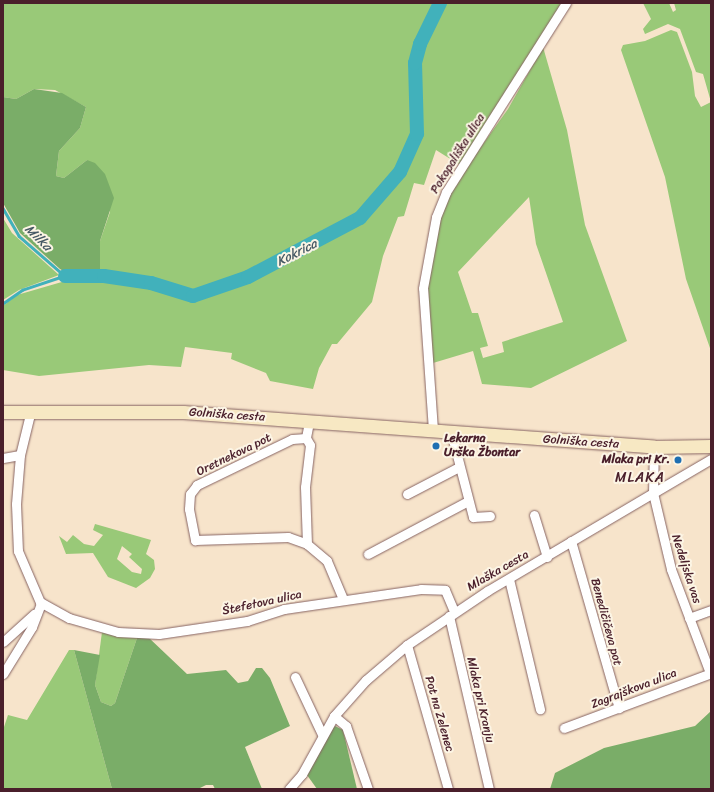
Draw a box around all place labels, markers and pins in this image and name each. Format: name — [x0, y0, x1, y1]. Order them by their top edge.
place label: Lekarna Urška Žbontar — [444, 432, 520, 460]
marker: Lekarna Urška Žbontar — [431, 441, 441, 451]
place label: Mlaka pri Kr. — [603, 453, 670, 467]
marker: Mlaka pri Kr. — [673, 455, 683, 465]

